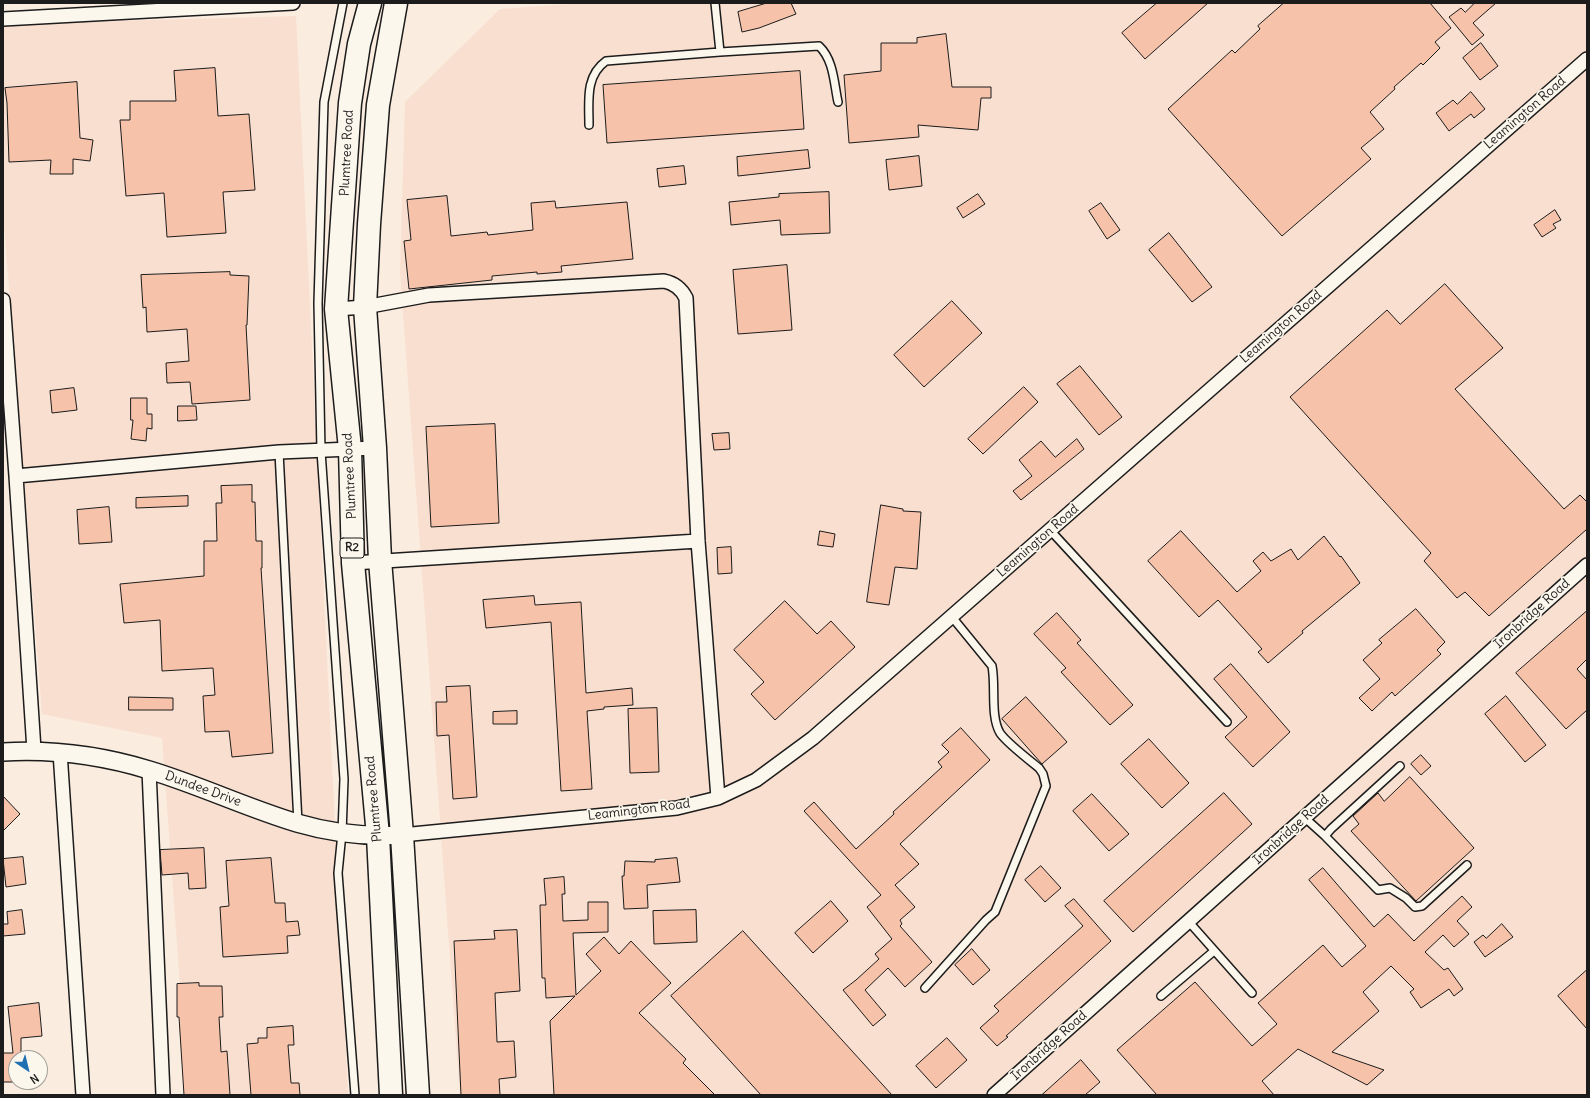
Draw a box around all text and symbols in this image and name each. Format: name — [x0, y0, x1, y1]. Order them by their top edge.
street label: Leamington Road — [1481, 73, 1569, 153]
street label: Plumtree Road — [337, 109, 357, 197]
street label: Leamington Road — [1237, 287, 1325, 367]
street label: Plumtree Road — [340, 432, 360, 520]
street label: Leamington Road — [994, 501, 1082, 581]
road number: R2 — [340, 538, 364, 558]
street label: Ironbridge Road — [1491, 576, 1573, 652]
street label: Plumtree Road — [362, 755, 386, 843]
street label: Dundee Drive — [163, 768, 243, 810]
street label: Ironbridge Road — [1250, 792, 1332, 868]
street label: Leamington Road — [587, 796, 691, 824]
street label: Ironbridge Road — [1008, 1008, 1090, 1084]
north arrow — [8, 1050, 48, 1090]
text: N — [27, 1071, 41, 1087]

